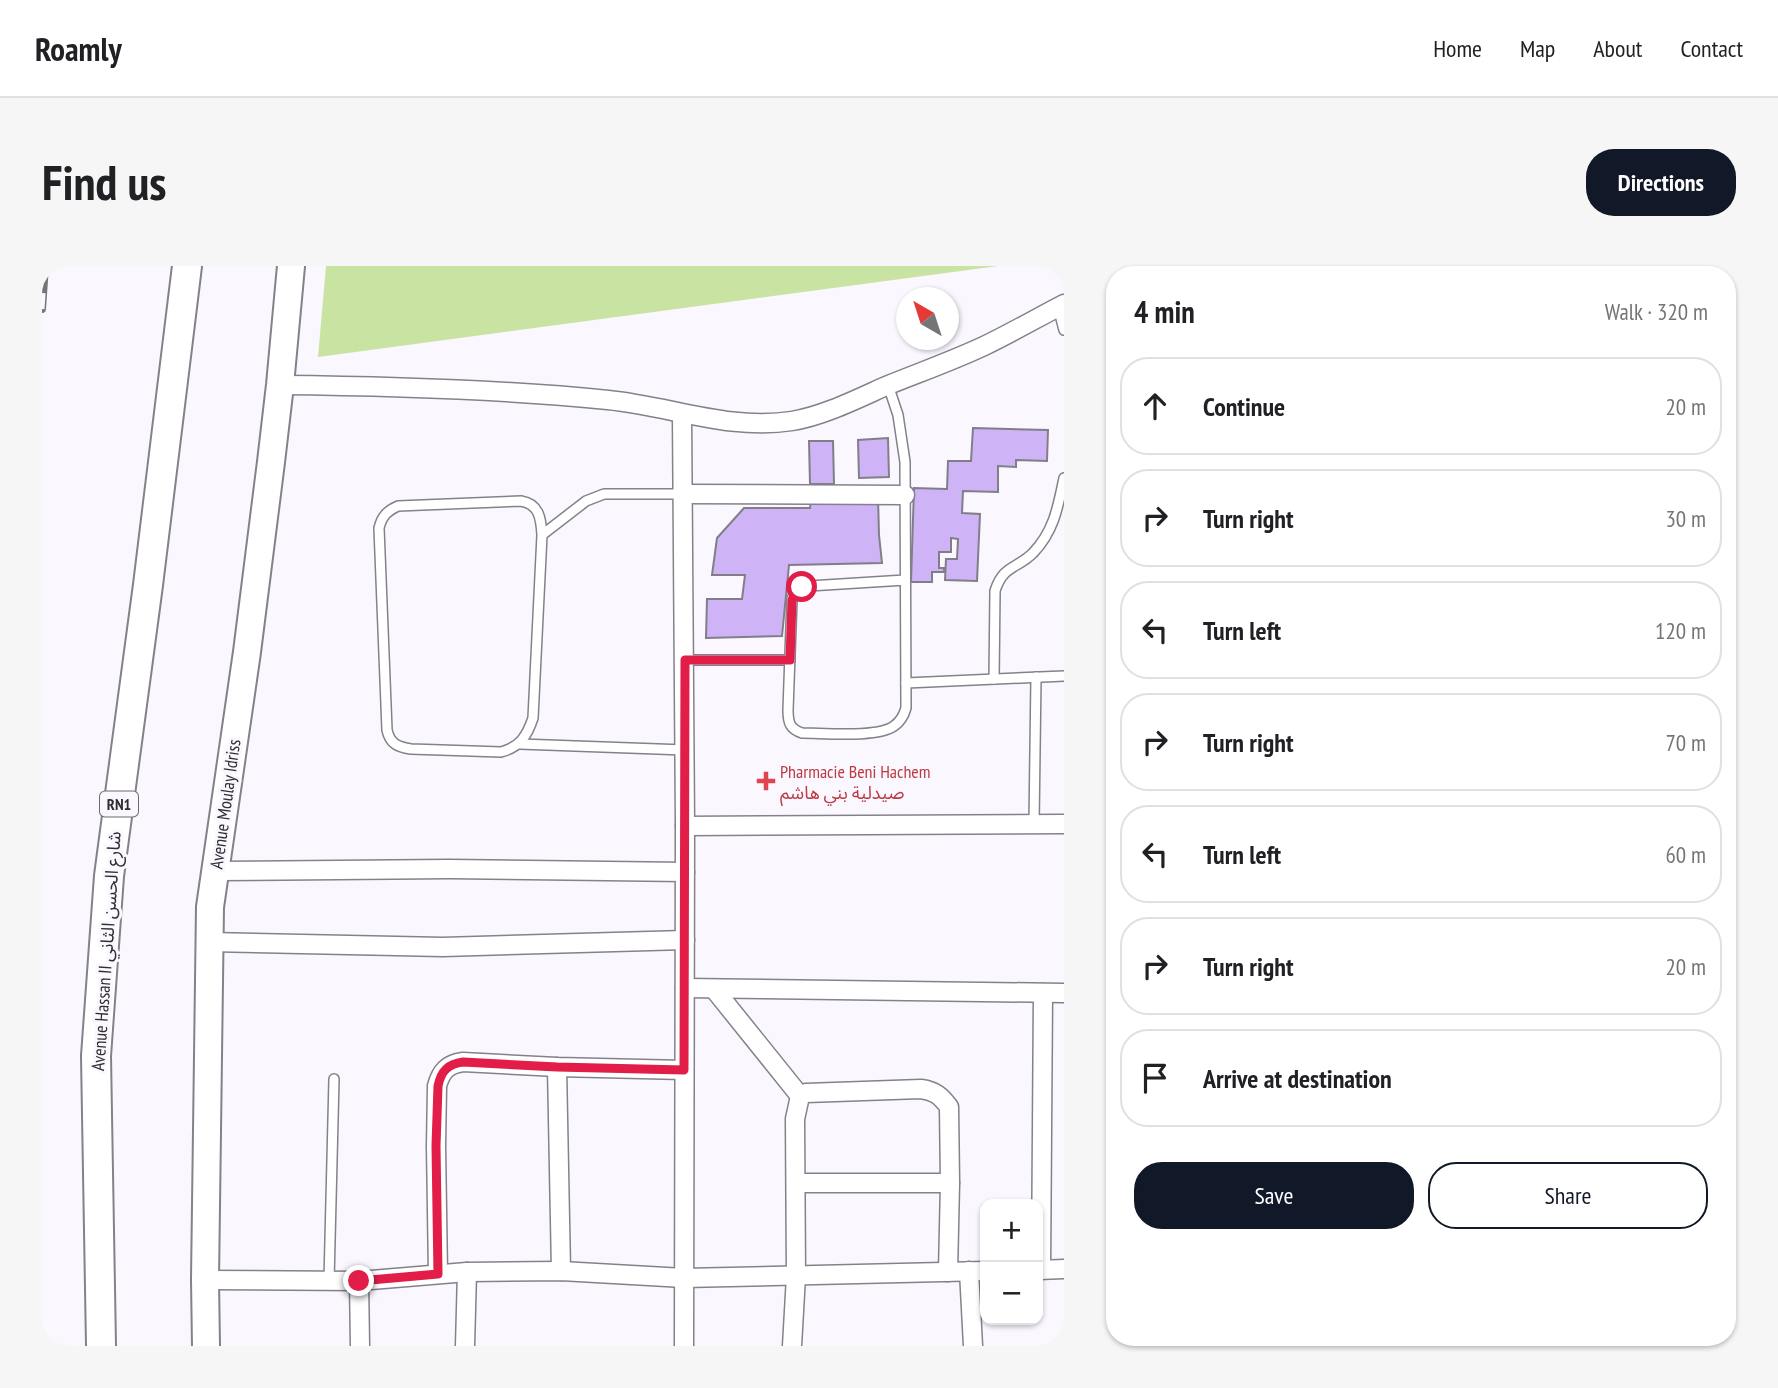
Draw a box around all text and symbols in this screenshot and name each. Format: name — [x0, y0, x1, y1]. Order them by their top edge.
text: Roamly — [35, 27, 122, 70]
text: Home — [1433, 33, 1482, 64]
text: Map — [1520, 33, 1555, 64]
text: About — [1593, 33, 1642, 64]
text: Contact — [1680, 33, 1743, 64]
button: Directions — [1586, 149, 1736, 216]
text: Find us — [42, 150, 166, 214]
north arrow — [896, 287, 959, 350]
text: 4 min — [1134, 292, 1195, 331]
text: Walk · 320 m — [1605, 297, 1708, 326]
icon: ahead — [1136, 387, 1174, 425]
text: Continue — [1203, 390, 1285, 423]
text: 20 m — [1665, 392, 1706, 421]
icon: right — [1136, 499, 1174, 537]
text: Turn right — [1203, 502, 1294, 535]
text: 30 m — [1665, 504, 1706, 533]
route start — [786, 571, 817, 602]
icon: left — [1136, 611, 1174, 649]
text: Turn left — [1203, 614, 1281, 647]
text: 120 m — [1655, 616, 1706, 645]
icon: right — [1136, 723, 1174, 761]
text: Turn right — [1203, 726, 1294, 759]
text: 70 m — [1665, 728, 1706, 757]
street label: Avenue Moulay Idriss — [205, 738, 245, 870]
place label: Pharmacie Beni Hachem صيدلية بني هاشم — [780, 760, 931, 806]
marker: Pharmacie Beni Hachem صيدلية بني هاشم — [758, 773, 774, 789]
road number: RN1 — [100, 792, 138, 817]
street label: Avenue Hassan II شارع الحسن الثاني — [86, 830, 129, 1072]
icon: left — [1136, 835, 1174, 873]
text: Turn left — [1203, 838, 1281, 871]
text: 60 m — [1665, 840, 1706, 869]
icon: right — [1136, 947, 1174, 985]
text: Turn right — [1203, 950, 1294, 983]
text: 20 m — [1665, 952, 1706, 981]
icon: arrive — [1136, 1059, 1174, 1097]
text: Arrive at destination — [1203, 1062, 1392, 1095]
button: Save — [1134, 1162, 1414, 1229]
button: Share — [1428, 1162, 1708, 1229]
map controls — [980, 1199, 1043, 1325]
button: + — [980, 1199, 1043, 1262]
button: − — [980, 1262, 1043, 1325]
route end — [343, 1265, 374, 1296]

